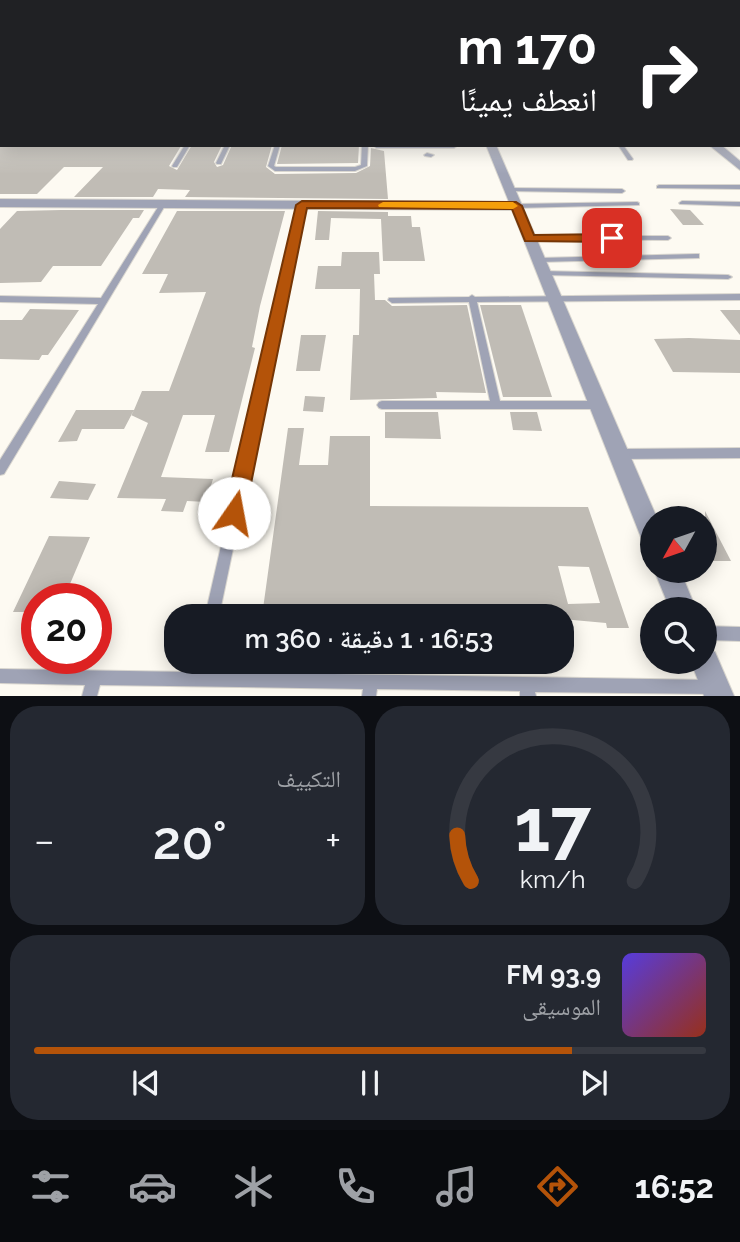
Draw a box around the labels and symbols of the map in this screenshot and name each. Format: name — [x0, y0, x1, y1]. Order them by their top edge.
pin — [582, 208, 642, 268]
position arrow — [197, 476, 271, 550]
north arrow — [640, 506, 718, 583]
speed limit sign: 20 — [21, 583, 112, 674]

